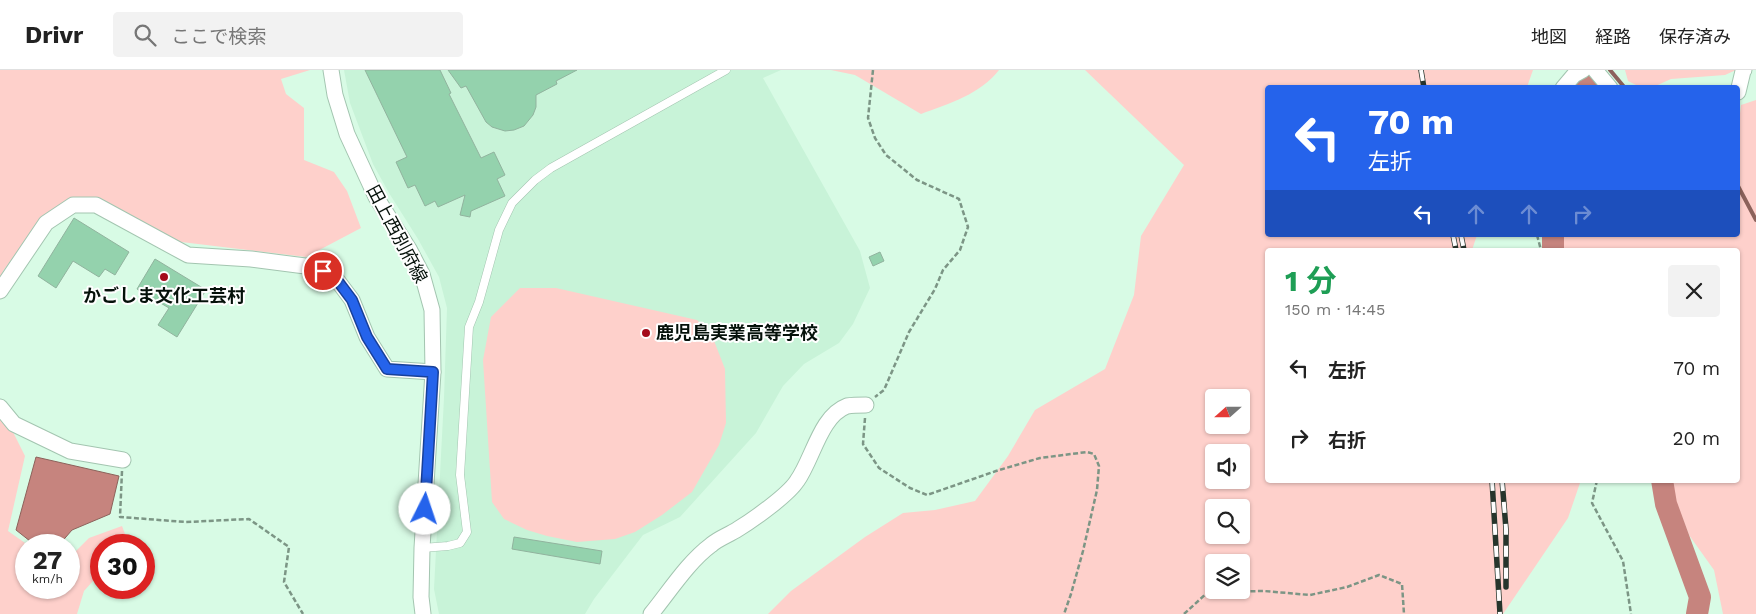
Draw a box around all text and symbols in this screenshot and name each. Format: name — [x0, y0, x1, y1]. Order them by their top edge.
search box — [113, 12, 463, 57]
text: Drivr — [25, 21, 83, 49]
icon: search — [131, 21, 159, 49]
text: ここで検索 — [171, 25, 266, 48]
text: 地図 — [1531, 26, 1567, 47]
text: 経路 — [1595, 26, 1631, 47]
text: 保存済み — [1659, 26, 1731, 47]
text: 70 m — [1368, 101, 1454, 143]
icon: left — [1285, 105, 1350, 170]
text: 左折 — [1368, 149, 1412, 174]
street label: 田上西別府線 — [363, 181, 432, 286]
icon: left — [1409, 200, 1437, 228]
icon: ahead — [1462, 200, 1490, 228]
icon: ahead — [1515, 200, 1543, 228]
icon: right — [1568, 200, 1596, 228]
pin — [302, 250, 344, 292]
icon: arrive — [309, 257, 337, 285]
text: 1 分 — [1285, 263, 1337, 298]
button: close — [1668, 265, 1720, 317]
marker: かごしま文化工芸村 — [158, 271, 170, 283]
place label: かごしま文化工芸村 — [83, 285, 245, 306]
text: 150 m · 14:45 — [1285, 300, 1385, 319]
place label: 鹿児島実業高等学校 — [656, 322, 818, 343]
marker: 鹿児島実業高等学校 — [640, 327, 652, 339]
icon: left — [1285, 354, 1313, 382]
text: 70 m — [1673, 357, 1720, 380]
text: 左折 — [1328, 359, 1366, 382]
north arrow — [1205, 389, 1250, 434]
map controls — [1205, 389, 1250, 599]
icon: right — [1285, 424, 1313, 452]
text: 20 m — [1673, 427, 1720, 450]
text: 右折 — [1328, 429, 1366, 452]
button: sound — [1205, 444, 1250, 489]
position arrow — [398, 482, 450, 534]
button: search — [1205, 499, 1250, 544]
speed limit sign: 30 — [90, 534, 155, 599]
text: 27 — [33, 546, 62, 575]
button: layers — [1205, 554, 1250, 599]
text: km/h — [32, 572, 63, 586]

